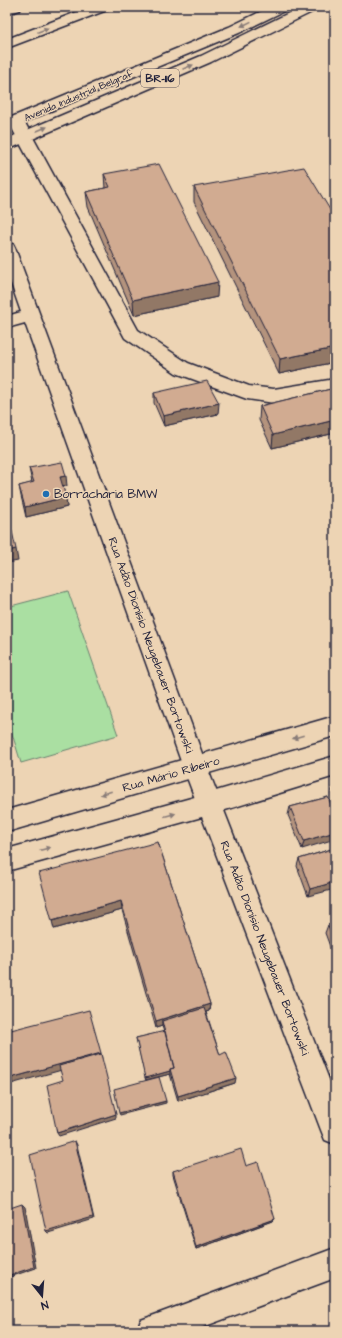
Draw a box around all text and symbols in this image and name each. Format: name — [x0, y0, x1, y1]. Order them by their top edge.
one-way arrow — [240, 21, 251, 27]
one-way arrow — [38, 26, 50, 32]
one-way arrow — [182, 63, 194, 69]
street label: Avenida Industrial Belgraf — [22, 67, 135, 126]
road number: BR-116 — [141, 69, 179, 87]
one-way arrow — [37, 125, 49, 131]
place label: Borracharia BMW — [54, 486, 158, 503]
marker: Borracharia BMW — [41, 489, 51, 499]
street label: Rua Adão Dionísio Neugebauer Bortowski — [102, 535, 198, 756]
one-way arrow — [291, 734, 303, 740]
street label: Rua Mário Ribeiro — [121, 752, 222, 796]
one-way arrow — [99, 790, 111, 796]
one-way arrow — [164, 812, 176, 818]
street label: Rua Adão Dionísio Neugebauer Bortowski — [215, 838, 314, 1058]
one-way arrow — [39, 846, 51, 852]
north arrow — [22, 1276, 62, 1316]
text: N — [39, 1297, 50, 1313]

